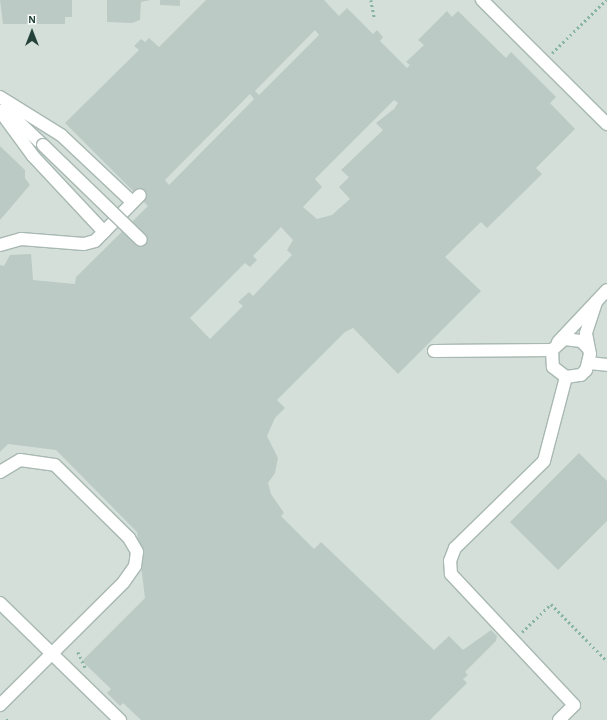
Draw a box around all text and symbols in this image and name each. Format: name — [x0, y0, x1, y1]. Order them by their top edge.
north arrow — [12, 12, 52, 52]
text: N — [28, 14, 36, 25]

